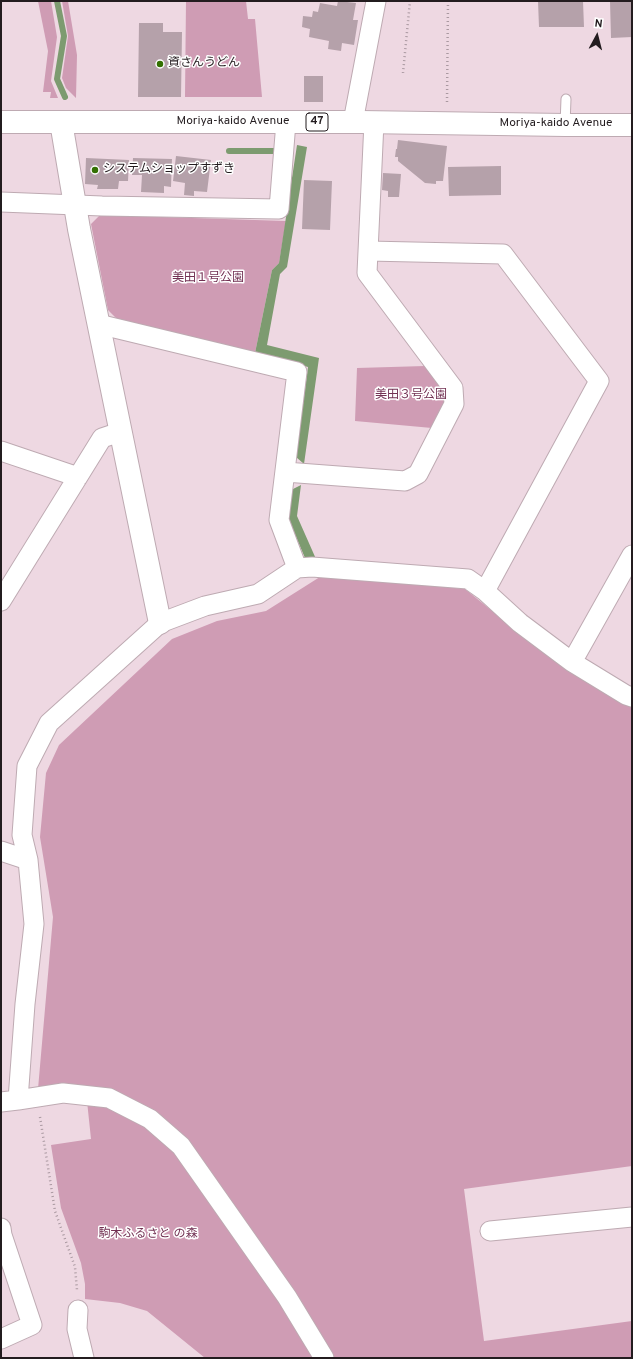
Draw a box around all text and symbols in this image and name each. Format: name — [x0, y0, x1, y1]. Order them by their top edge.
north arrow — [577, 16, 617, 56]
text: N — [594, 17, 603, 32]
place label: 資さんうどん — [168, 57, 240, 71]
marker: 資さんうどん — [155, 59, 165, 69]
road number: 47 — [306, 113, 328, 131]
street label: Moriya-kaido Avenue — [177, 115, 289, 129]
street label: Moriya-kaido Avenue — [500, 117, 612, 131]
place label: システムショップすずき — [103, 163, 235, 177]
marker: システムショップすずき — [90, 165, 100, 175]
park label: 美田１号公園 — [172, 272, 244, 286]
park label: 美田３号公園 — [375, 389, 447, 403]
park label: 駒木ふるさと の森 — [99, 1228, 197, 1242]

